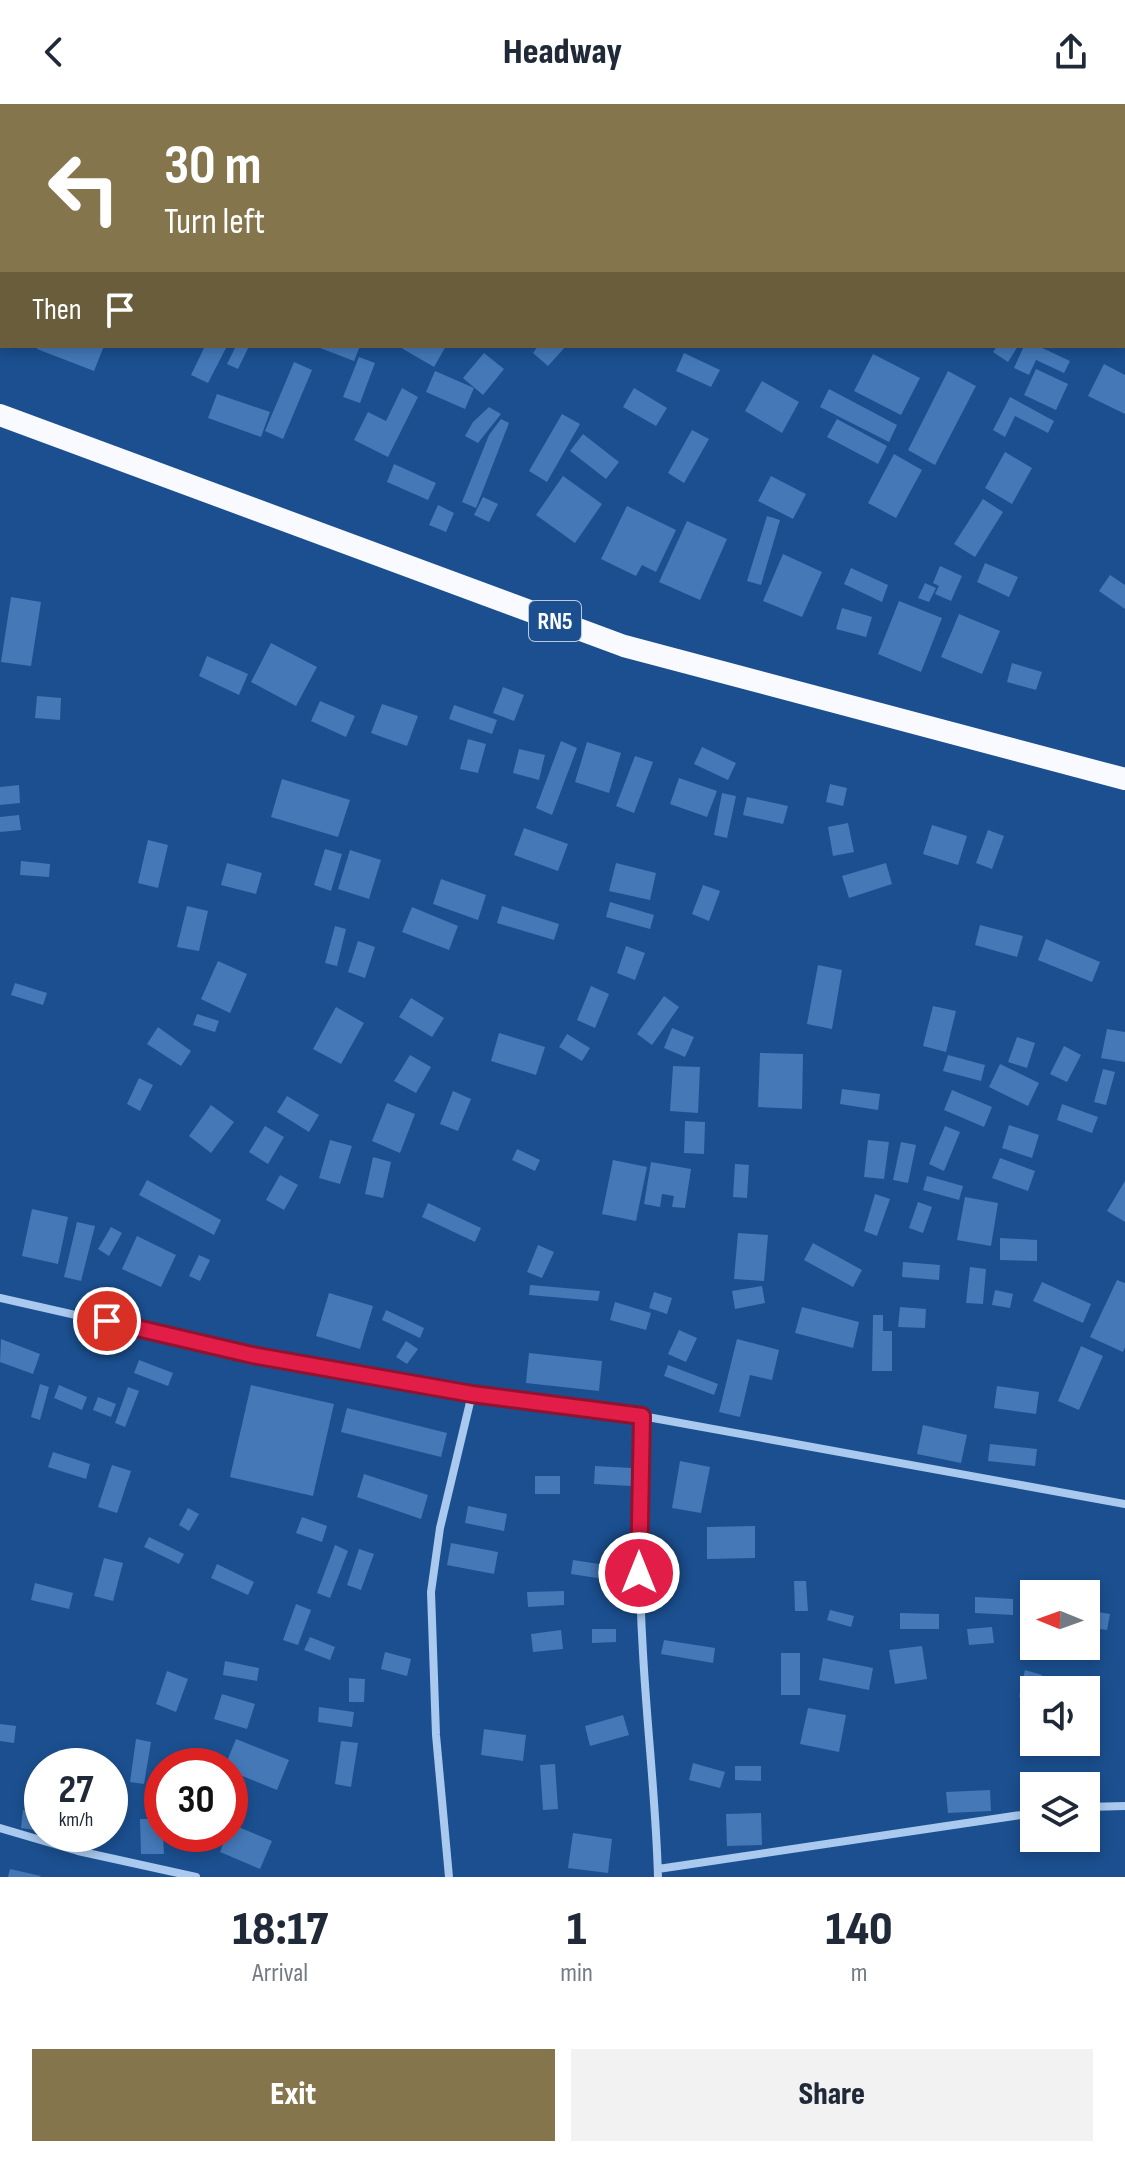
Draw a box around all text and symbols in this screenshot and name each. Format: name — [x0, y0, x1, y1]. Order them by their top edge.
icon: back — [32, 30, 76, 74]
icon: share — [1049, 30, 1093, 74]
text: Headway — [503, 31, 622, 74]
text: 30 m — [164, 133, 262, 200]
icon: left — [32, 136, 136, 240]
text: Turn left — [164, 201, 265, 244]
icon: arrive — [98, 288, 142, 332]
text: Then — [32, 292, 82, 328]
road number: RN5 — [529, 601, 581, 641]
pin — [73, 1287, 141, 1355]
icon: arrive — [85, 1299, 129, 1343]
position arrow — [597, 1531, 681, 1615]
north arrow — [1020, 1580, 1100, 1660]
map controls — [1020, 1580, 1100, 1852]
button: sound — [1020, 1676, 1100, 1756]
speed limit sign: 30 — [144, 1748, 248, 1852]
text: 27 — [59, 1766, 93, 1814]
button: layers — [1020, 1772, 1100, 1852]
text: km/h — [59, 1808, 93, 1832]
text: 18:17 — [232, 1901, 328, 1958]
text: 1 — [567, 1901, 587, 1958]
text: 140 — [825, 1901, 893, 1958]
text: Arrival — [252, 1958, 308, 1989]
text: min — [560, 1958, 593, 1989]
text: m — [851, 1958, 867, 1989]
button: Exit — [32, 2049, 555, 2141]
button: Share — [571, 2049, 1093, 2141]

